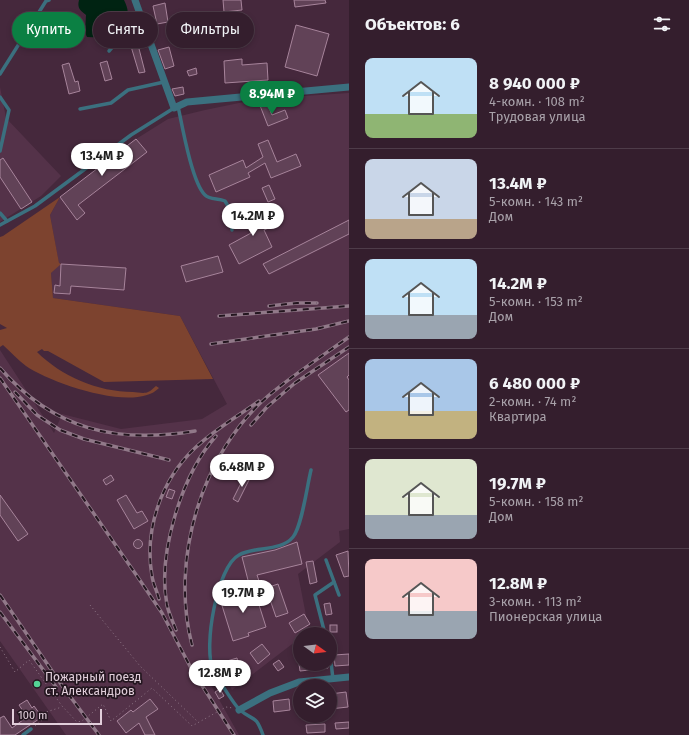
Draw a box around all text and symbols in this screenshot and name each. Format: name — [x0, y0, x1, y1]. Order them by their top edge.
chip: Купить — [12, 12, 85, 48]
chip: Снять — [93, 12, 158, 48]
chip: Фильтры — [166, 12, 254, 48]
icon: filters — [651, 13, 673, 35]
text: Объектов: 6 — [365, 14, 460, 35]
text: 8 940 000 ₽ — [489, 73, 580, 94]
icon: home — [397, 74, 445, 122]
pin: 8.94M ₽ — [235, 81, 309, 115]
text: 8.94M ₽ — [249, 86, 295, 101]
text: 4-комн. · 108 m² — [489, 94, 585, 109]
text: Трудовая улица — [489, 109, 586, 124]
pin: 13.4M ₽ — [65, 143, 139, 177]
text: 13.4M ₽ — [80, 148, 124, 163]
text: 13.4M ₽ — [489, 173, 547, 194]
icon: home — [397, 175, 445, 223]
text: 5-комн. · 143 m² — [489, 194, 583, 209]
pin: 14.2M ₽ — [216, 203, 290, 237]
text: 14.2M ₽ — [231, 208, 275, 223]
text: Дом — [489, 209, 513, 224]
text: 14.2M ₽ — [489, 273, 547, 294]
icon: home — [397, 275, 445, 323]
text: 5-комн. · 153 m² — [489, 294, 583, 309]
text: Дом — [489, 309, 513, 324]
text: 6 480 000 ₽ — [489, 373, 580, 394]
icon: home — [397, 375, 445, 423]
text: 2-комн. · 74 m² — [489, 394, 576, 409]
text: Квартира — [489, 409, 547, 424]
pin: 6.48M ₽ — [205, 454, 279, 488]
text: 6.48M ₽ — [219, 459, 265, 474]
text: 19.7M ₽ — [489, 473, 546, 494]
icon: home — [397, 475, 445, 523]
text: 5-комн. · 158 m² — [489, 494, 584, 509]
text: Дом — [489, 509, 513, 524]
text: 12.8M ₽ — [489, 573, 547, 594]
icon: home — [397, 575, 445, 623]
pin: 19.7M ₽ — [206, 580, 280, 614]
text: 19.7M ₽ — [221, 585, 265, 600]
text: 3-комн. · 113 m² — [489, 594, 582, 609]
text: Пионерская улица — [489, 609, 602, 624]
north arrow — [293, 627, 337, 671]
map controls — [293, 627, 337, 723]
pin: 12.8M ₽ — [183, 660, 257, 694]
text: 12.8M ₽ — [198, 665, 242, 680]
place label: Пожарный поезд ст. Александров — [45, 670, 142, 698]
marker: Пожарный поезд ст. Александров — [32, 679, 42, 689]
button: layers — [293, 679, 337, 723]
scale bar — [12, 707, 102, 726]
text: 100 m — [18, 709, 47, 722]

